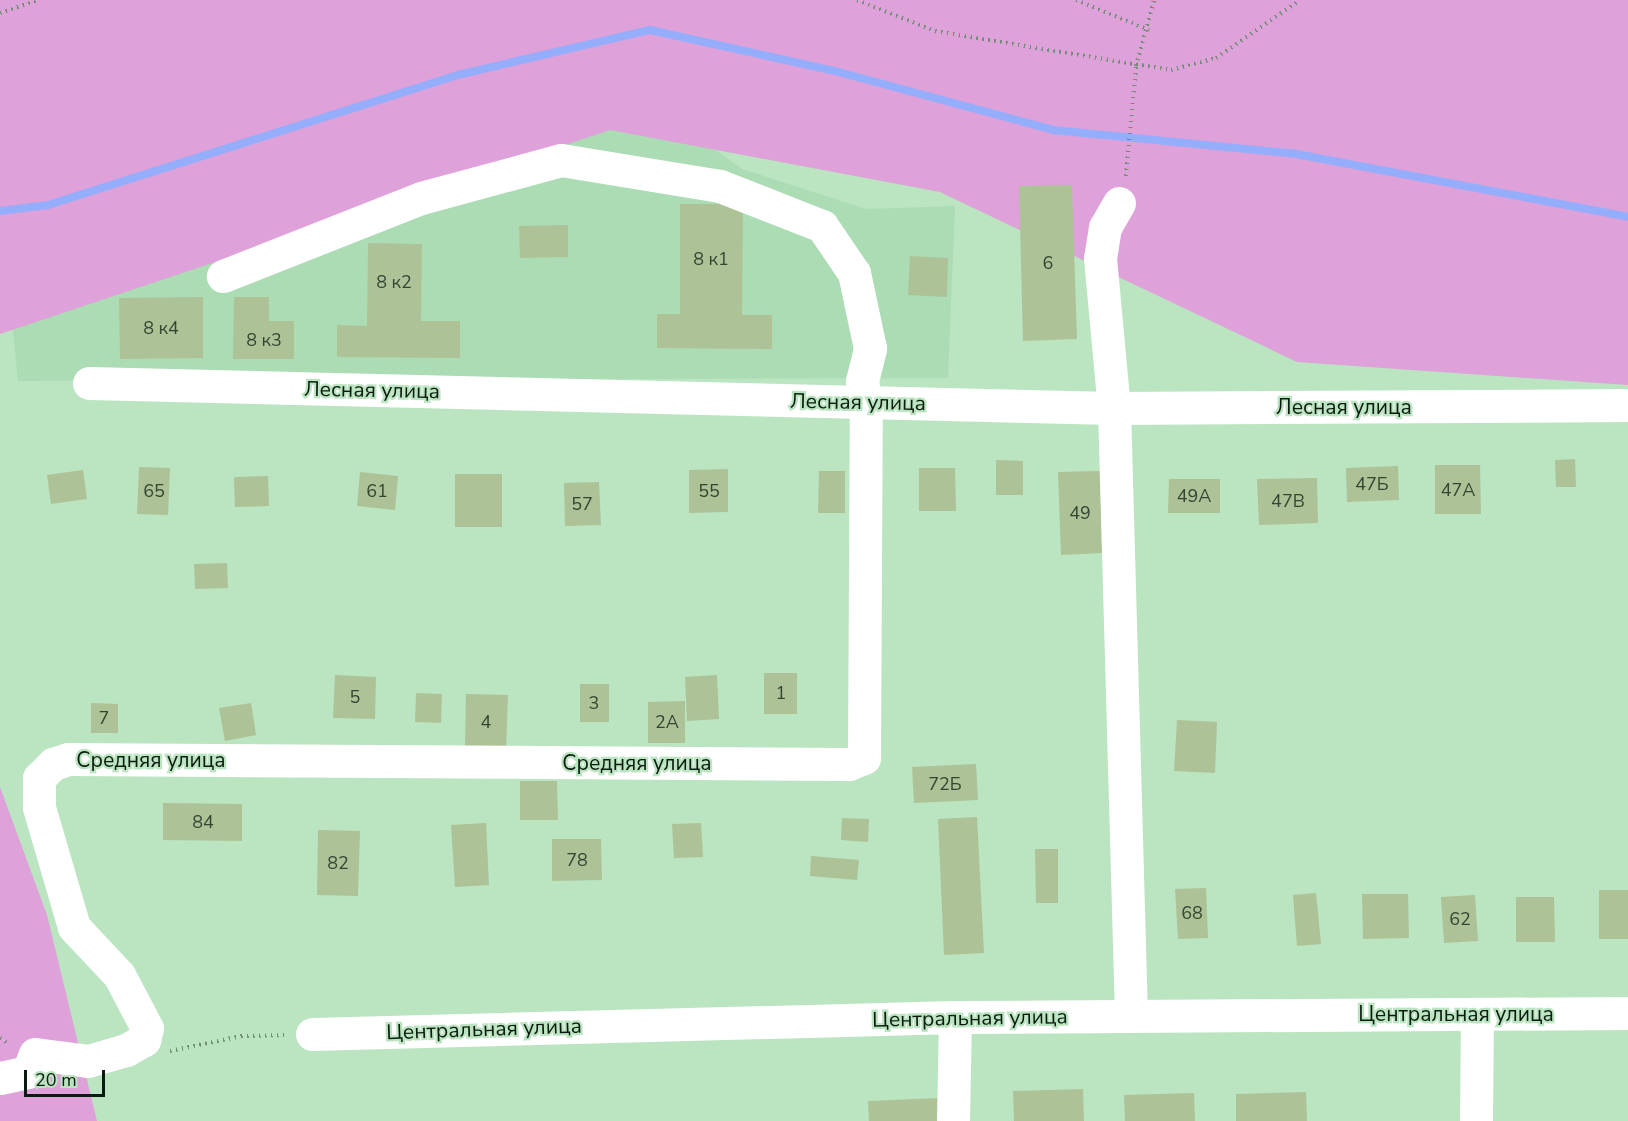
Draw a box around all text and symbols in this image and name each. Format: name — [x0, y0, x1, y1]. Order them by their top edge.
house number: 8 к1 — [693, 248, 729, 270]
house number: 6 — [1043, 252, 1053, 274]
house number: 8 к2 — [376, 271, 412, 293]
house number: 8 к4 — [143, 317, 179, 339]
house number: 8 к3 — [246, 329, 282, 351]
street label: Лесная улица — [304, 376, 440, 404]
street label: Лесная улица — [790, 388, 926, 416]
street label: Лесная улица — [1276, 394, 1412, 420]
house number: 47Б — [1355, 473, 1389, 495]
house number: 47А — [1441, 479, 1475, 501]
house number: 65 — [143, 480, 165, 502]
house number: 61 — [366, 480, 388, 502]
house number: 55 — [698, 480, 720, 502]
house number: 49А — [1177, 485, 1211, 507]
house number: 47В — [1271, 490, 1305, 512]
house number: 57 — [571, 493, 593, 515]
house number: 49 — [1069, 502, 1091, 524]
house number: 1 — [776, 682, 786, 704]
house number: 5 — [350, 686, 360, 708]
house number: 3 — [589, 692, 599, 714]
house number: 7 — [99, 707, 109, 729]
house number: 4 — [481, 711, 491, 733]
house number: 2А — [655, 711, 679, 733]
street label: Средняя улица — [76, 747, 226, 773]
street label: Средняя улица — [562, 750, 712, 776]
house number: 72Б — [928, 773, 962, 795]
house number: 84 — [192, 811, 214, 833]
house number: 78 — [566, 849, 588, 871]
house number: 82 — [327, 852, 349, 874]
house number: 68 — [1181, 902, 1203, 924]
house number: 62 — [1449, 908, 1471, 930]
street label: Центральная улица — [1358, 1001, 1554, 1027]
street label: Центральная улица — [872, 1004, 1068, 1032]
street label: Центральная улица — [386, 1013, 582, 1045]
scale bar — [27, 1058, 108, 1096]
text: 20 m — [35, 1068, 77, 1092]

